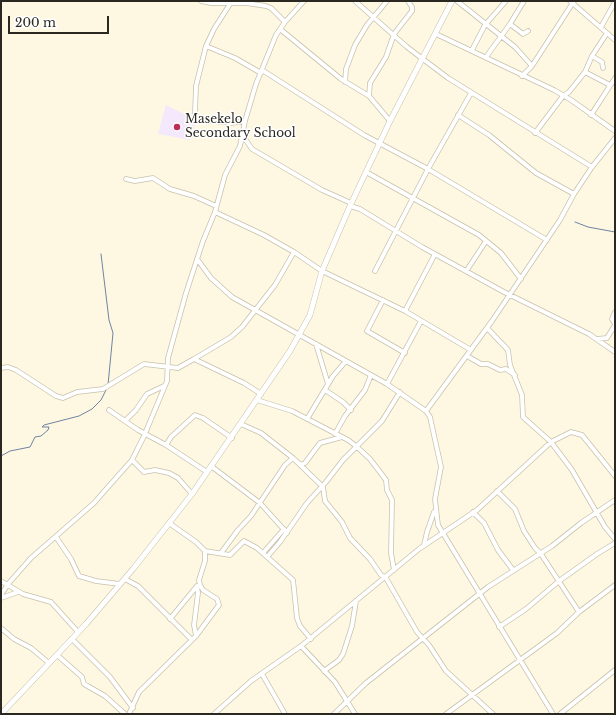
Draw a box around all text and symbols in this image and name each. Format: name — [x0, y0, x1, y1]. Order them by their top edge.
scale bar — [10, 8, 111, 34]
text: 200 m — [15, 15, 56, 30]
place label: Masekelo Secondary School — [185, 113, 296, 141]
marker: Masekelo Secondary School — [172, 122, 182, 132]

